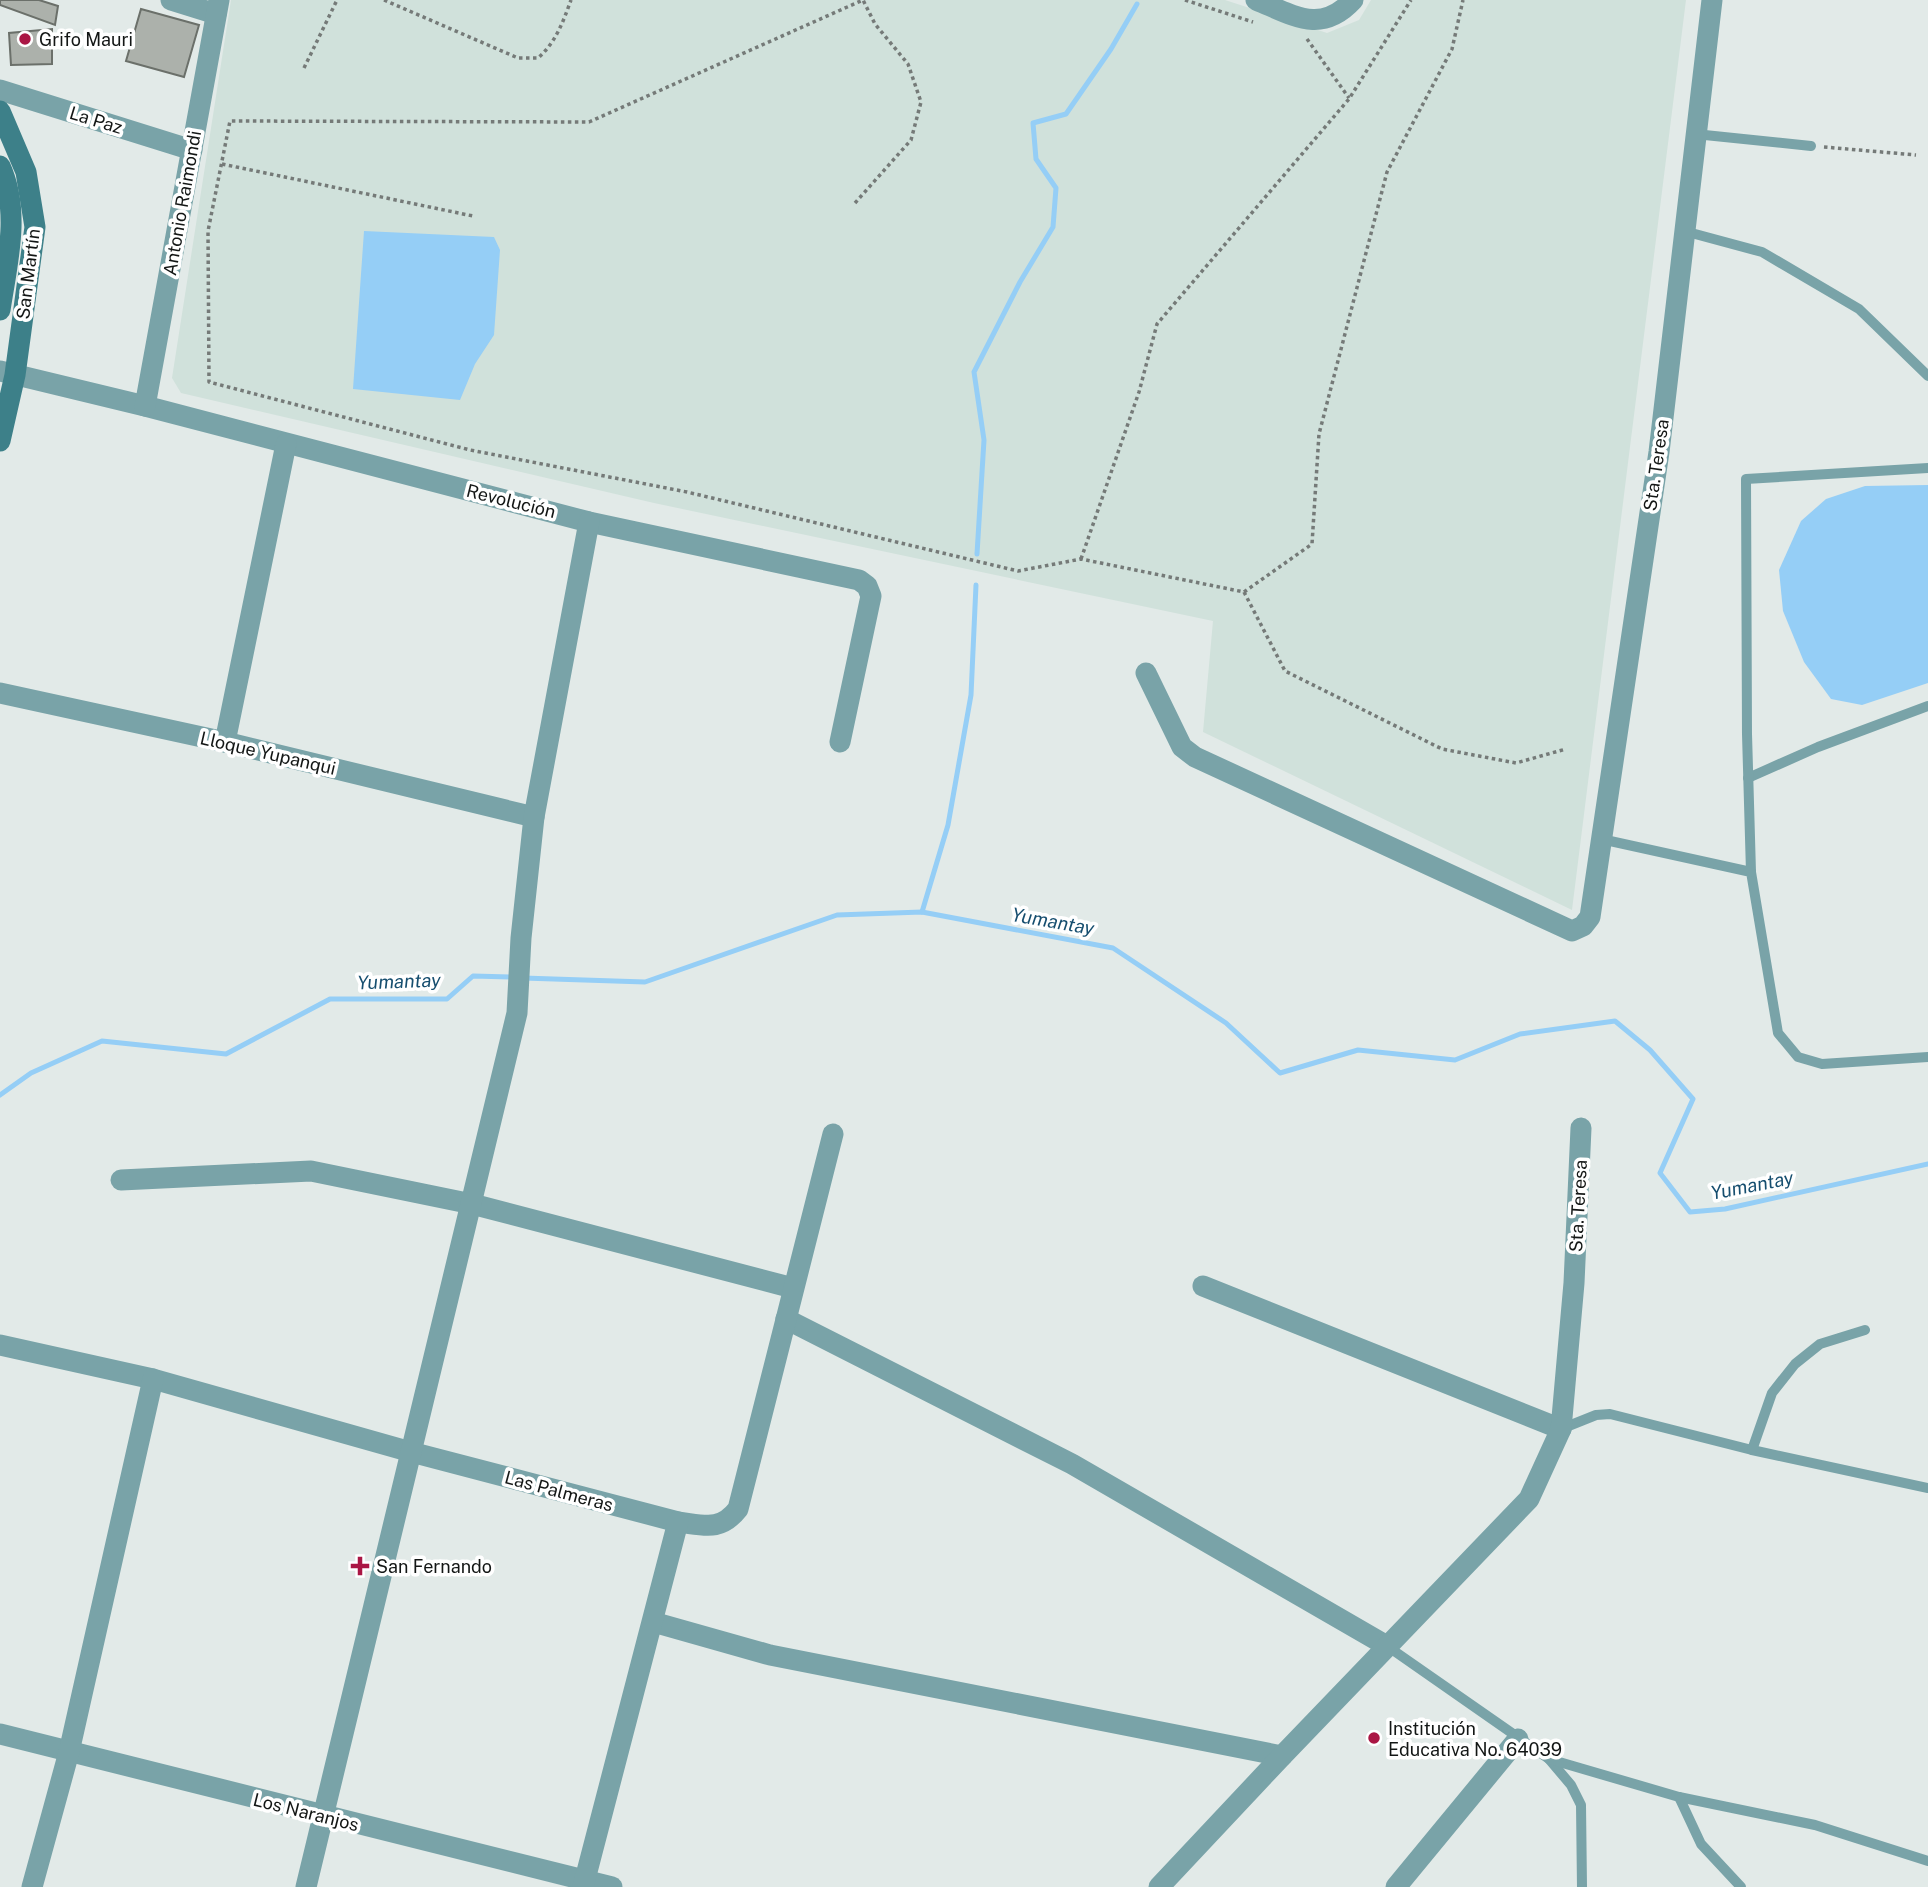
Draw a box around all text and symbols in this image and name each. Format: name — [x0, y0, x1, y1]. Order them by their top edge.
place label: Grifo Mauri — [39, 29, 133, 50]
marker: Grifo Mauri — [17, 31, 33, 47]
street label: La Paz — [67, 102, 125, 138]
street label: Antonio Raimondi — [159, 129, 205, 277]
street label: San Martín — [12, 227, 44, 321]
street label: Sta. Teresa — [1639, 418, 1673, 512]
street label: Revolución — [464, 480, 558, 522]
street label: Lloque Yupanqui — [198, 727, 338, 779]
water label: Yumantay — [1010, 903, 1096, 939]
water label: Yumantay — [357, 969, 441, 993]
street label: Sta. Teresa — [1565, 1159, 1591, 1253]
water label: Yumantay — [1709, 1166, 1795, 1204]
street label: Las Palmeras — [502, 1466, 616, 1516]
marker: San Fernando — [350, 1556, 370, 1576]
place label: San Fernando — [376, 1556, 492, 1577]
place label: Institución Educativa No. 64039 — [1388, 1718, 1562, 1760]
marker: Institución Educativa No. 64039 — [1366, 1730, 1382, 1746]
street label: Los Naranjos — [251, 1789, 361, 1835]

